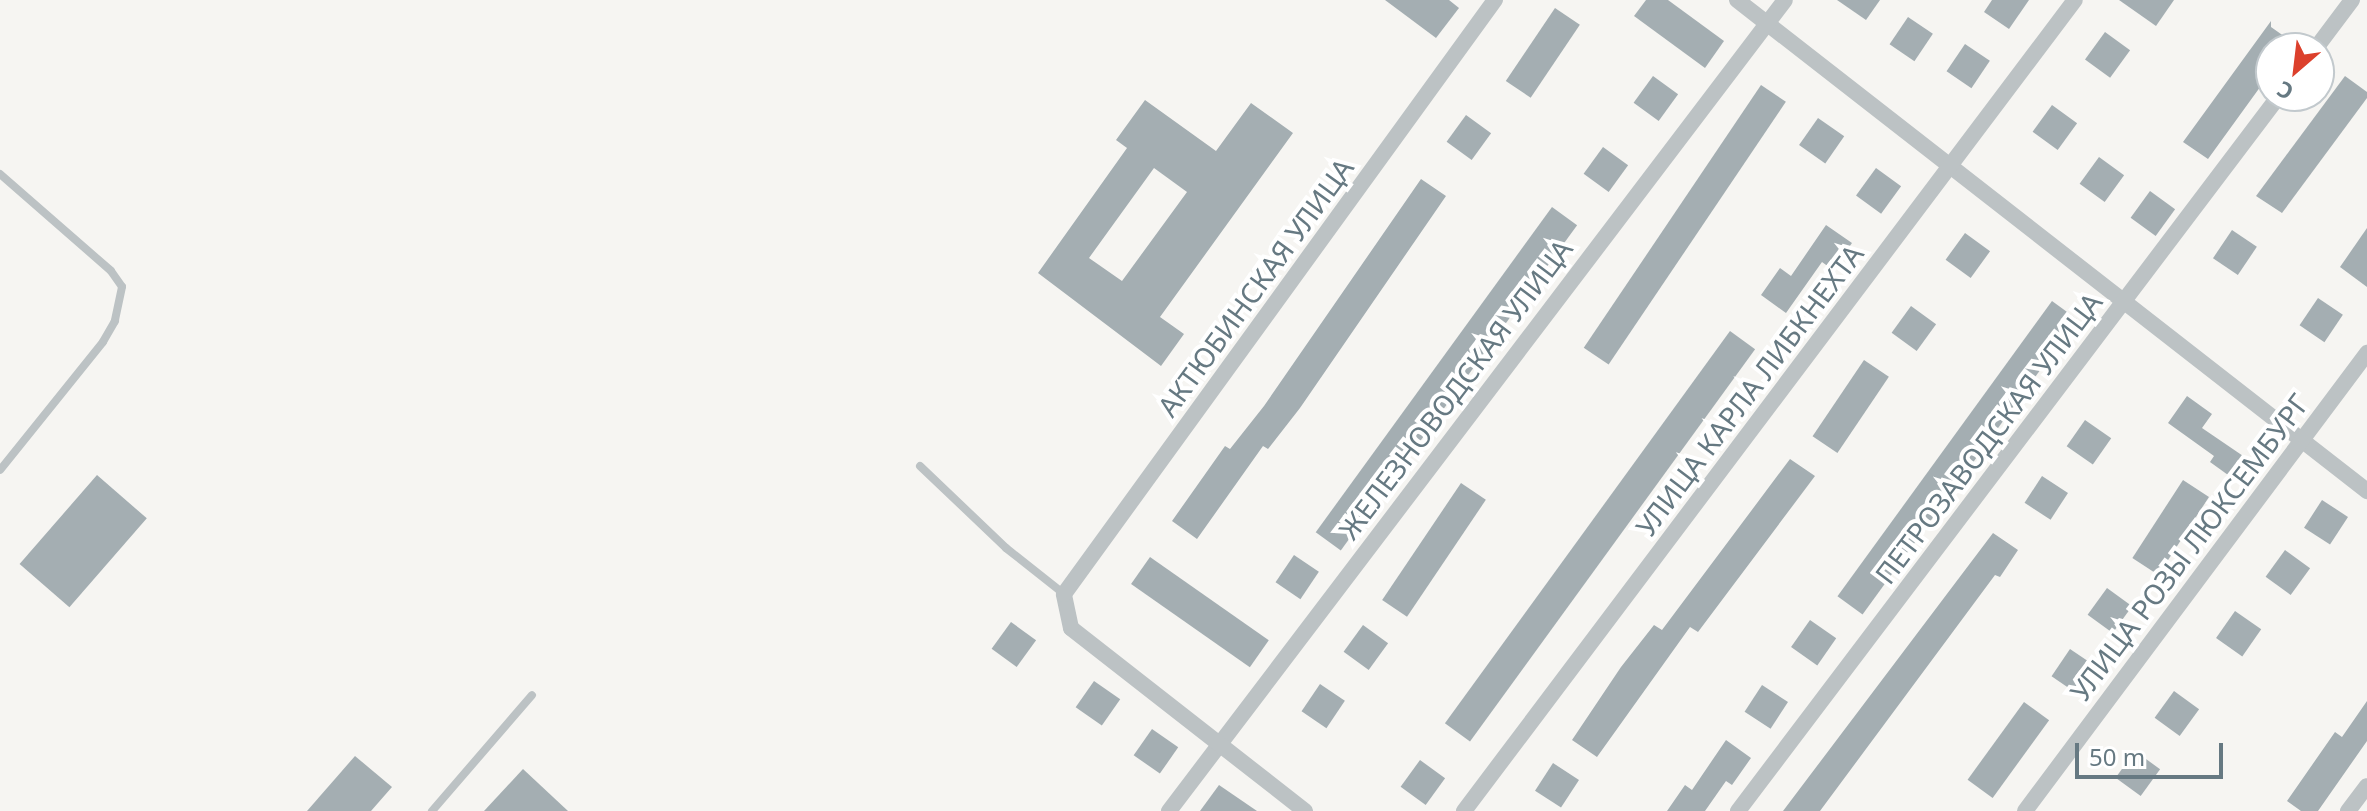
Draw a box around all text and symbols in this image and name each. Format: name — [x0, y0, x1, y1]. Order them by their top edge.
north arrow — [2255, 32, 2335, 112]
text: С — [2271, 75, 2298, 108]
street label: АКТЮБИНСКАЯ УЛИЦА — [1150, 152, 1360, 422]
street label: ЖЕЛЕЗНОВОДСКАЯ УЛИЦА — [1331, 233, 1579, 545]
street label: УЛИЦА КАРЛА ЛИБКНЕХТА — [1628, 238, 1870, 542]
street label: ПЕТРОЗАВОДСКАЯ УЛИЦА — [1868, 286, 2108, 590]
street label: УЛИЦА РОЗЫ ЛЮКСЕМБУРГ — [2063, 387, 2315, 707]
scale bar — [2079, 727, 2227, 777]
text: 50 m — [2089, 740, 2145, 773]

